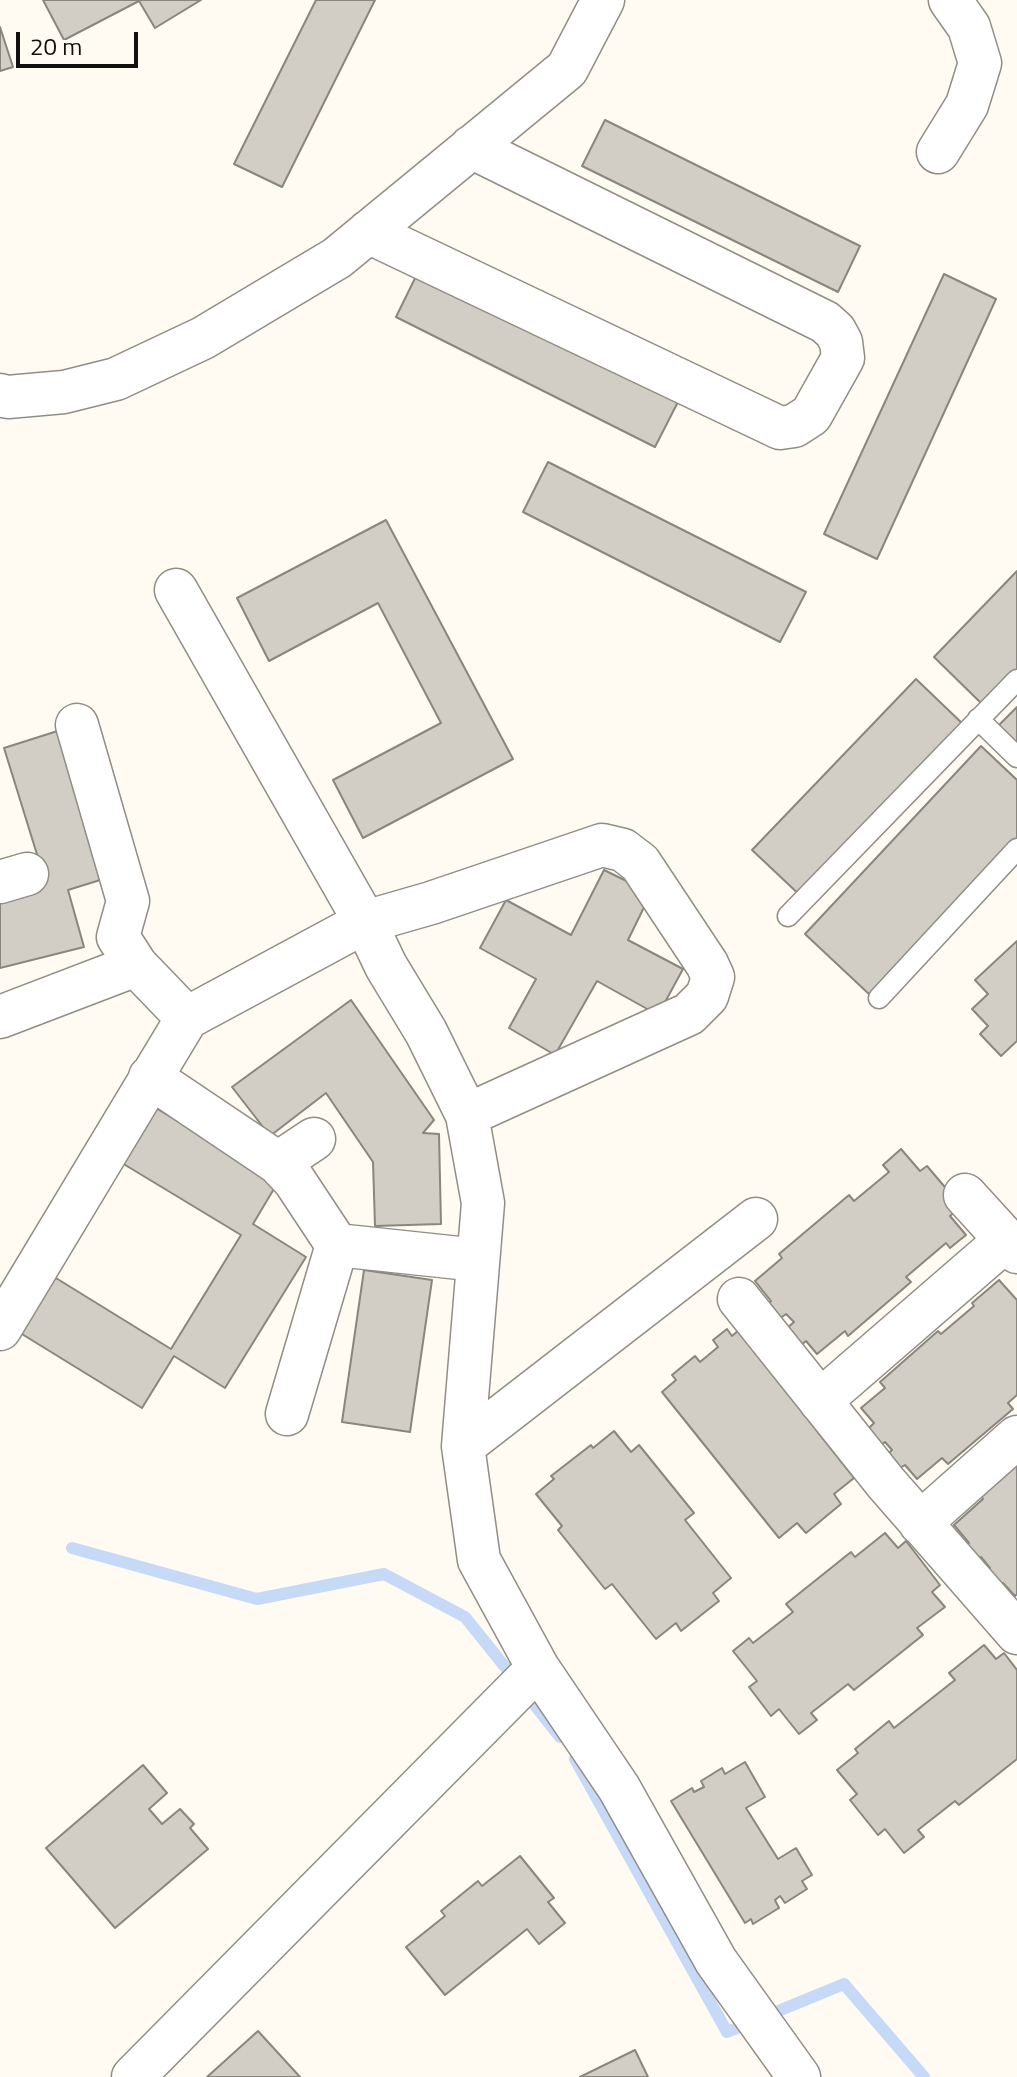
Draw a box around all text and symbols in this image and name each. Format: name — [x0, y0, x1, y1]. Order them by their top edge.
scale bar — [20, 16, 142, 66]
text: 20 m — [30, 28, 82, 64]

